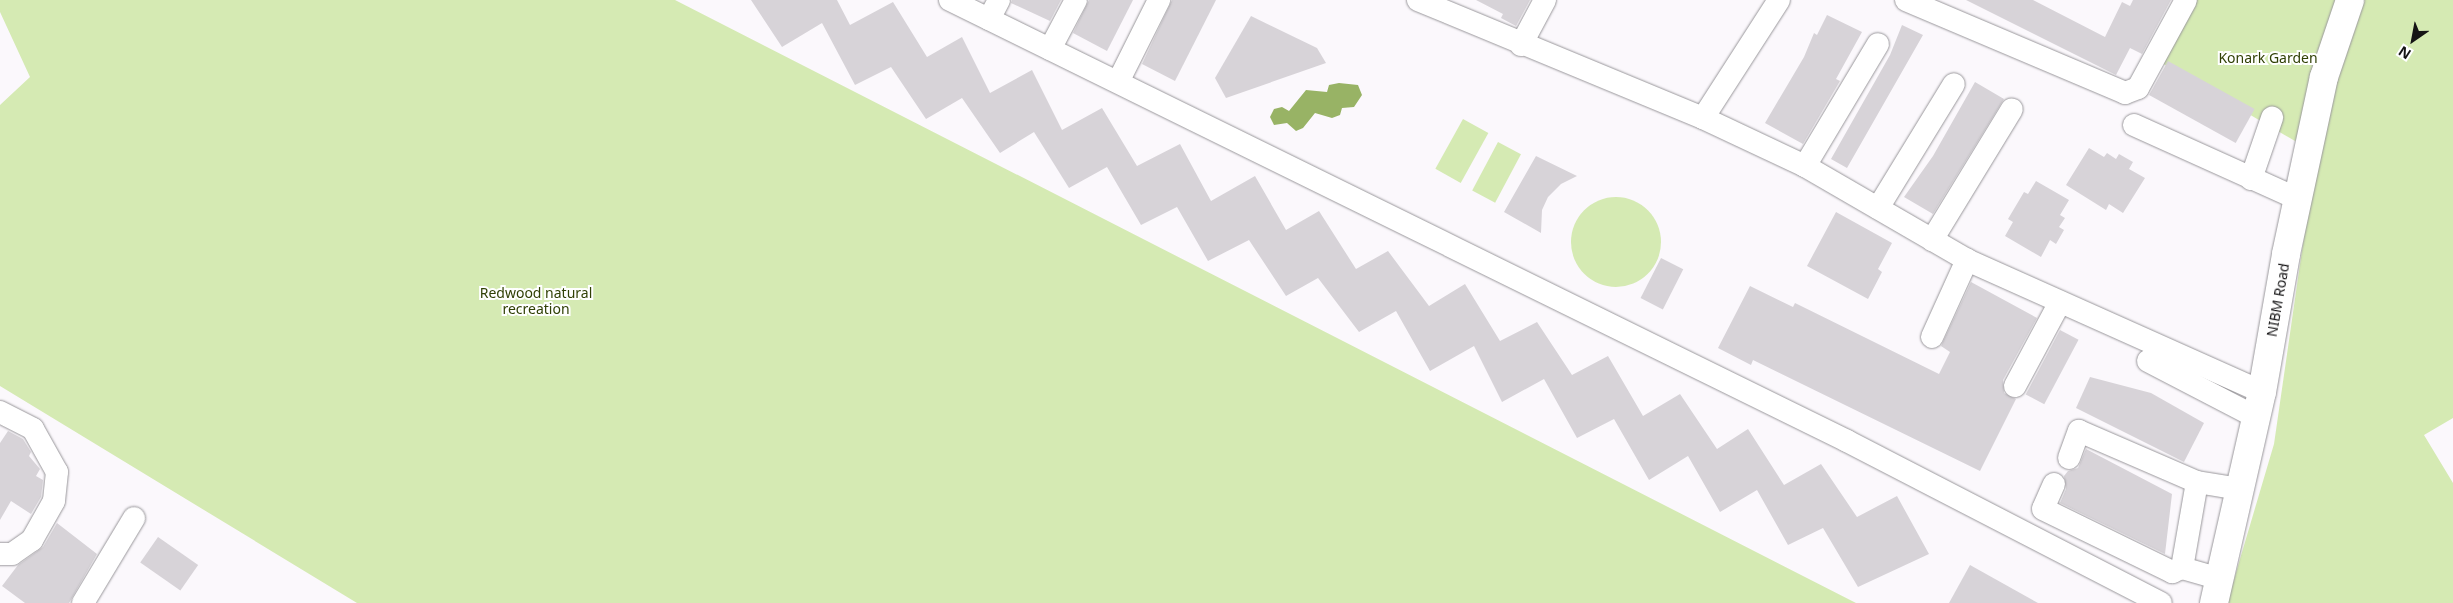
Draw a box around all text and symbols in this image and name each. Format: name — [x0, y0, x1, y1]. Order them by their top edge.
north arrow — [2388, 15, 2438, 65]
text: N — [2395, 42, 2415, 64]
park label: Konark Garden — [2218, 50, 2318, 66]
street label: NIBM Road — [2263, 262, 2293, 338]
park label: Redwood natural recreation — [480, 285, 592, 318]

